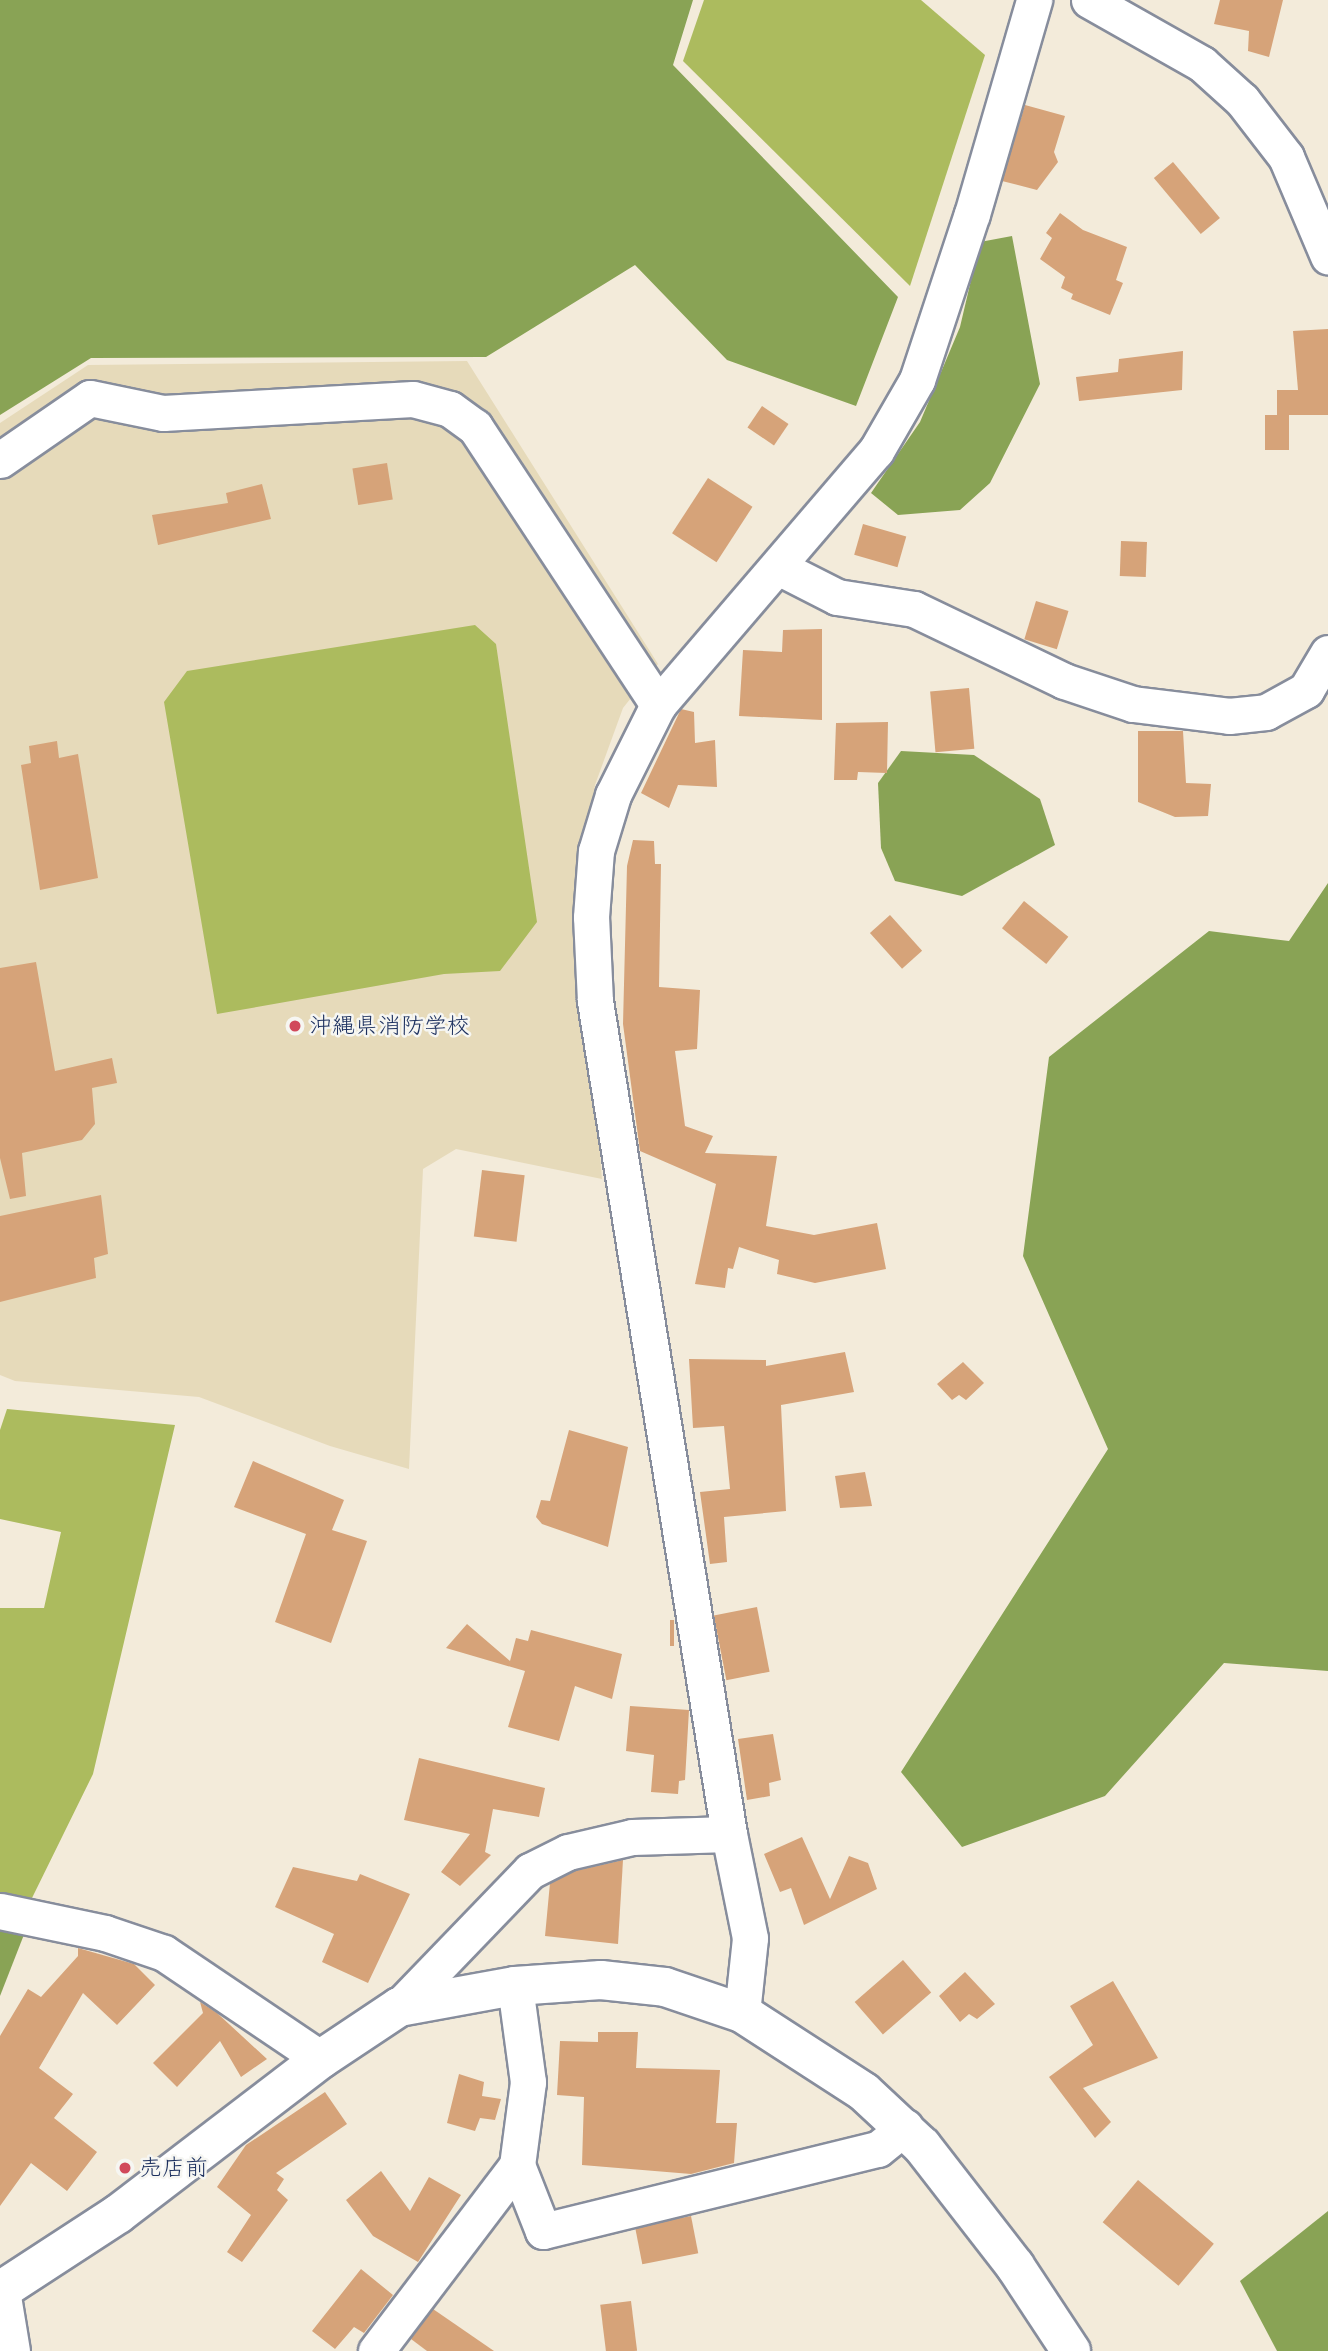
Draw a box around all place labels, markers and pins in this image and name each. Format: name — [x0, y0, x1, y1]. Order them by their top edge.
place label: 沖縄県消防学校 — [309, 1012, 470, 1040]
marker: 沖縄県消防学校 — [287, 1018, 303, 1034]
place label: 売店前 — [139, 2154, 208, 2182]
marker: 売店前 — [117, 2160, 133, 2176]

